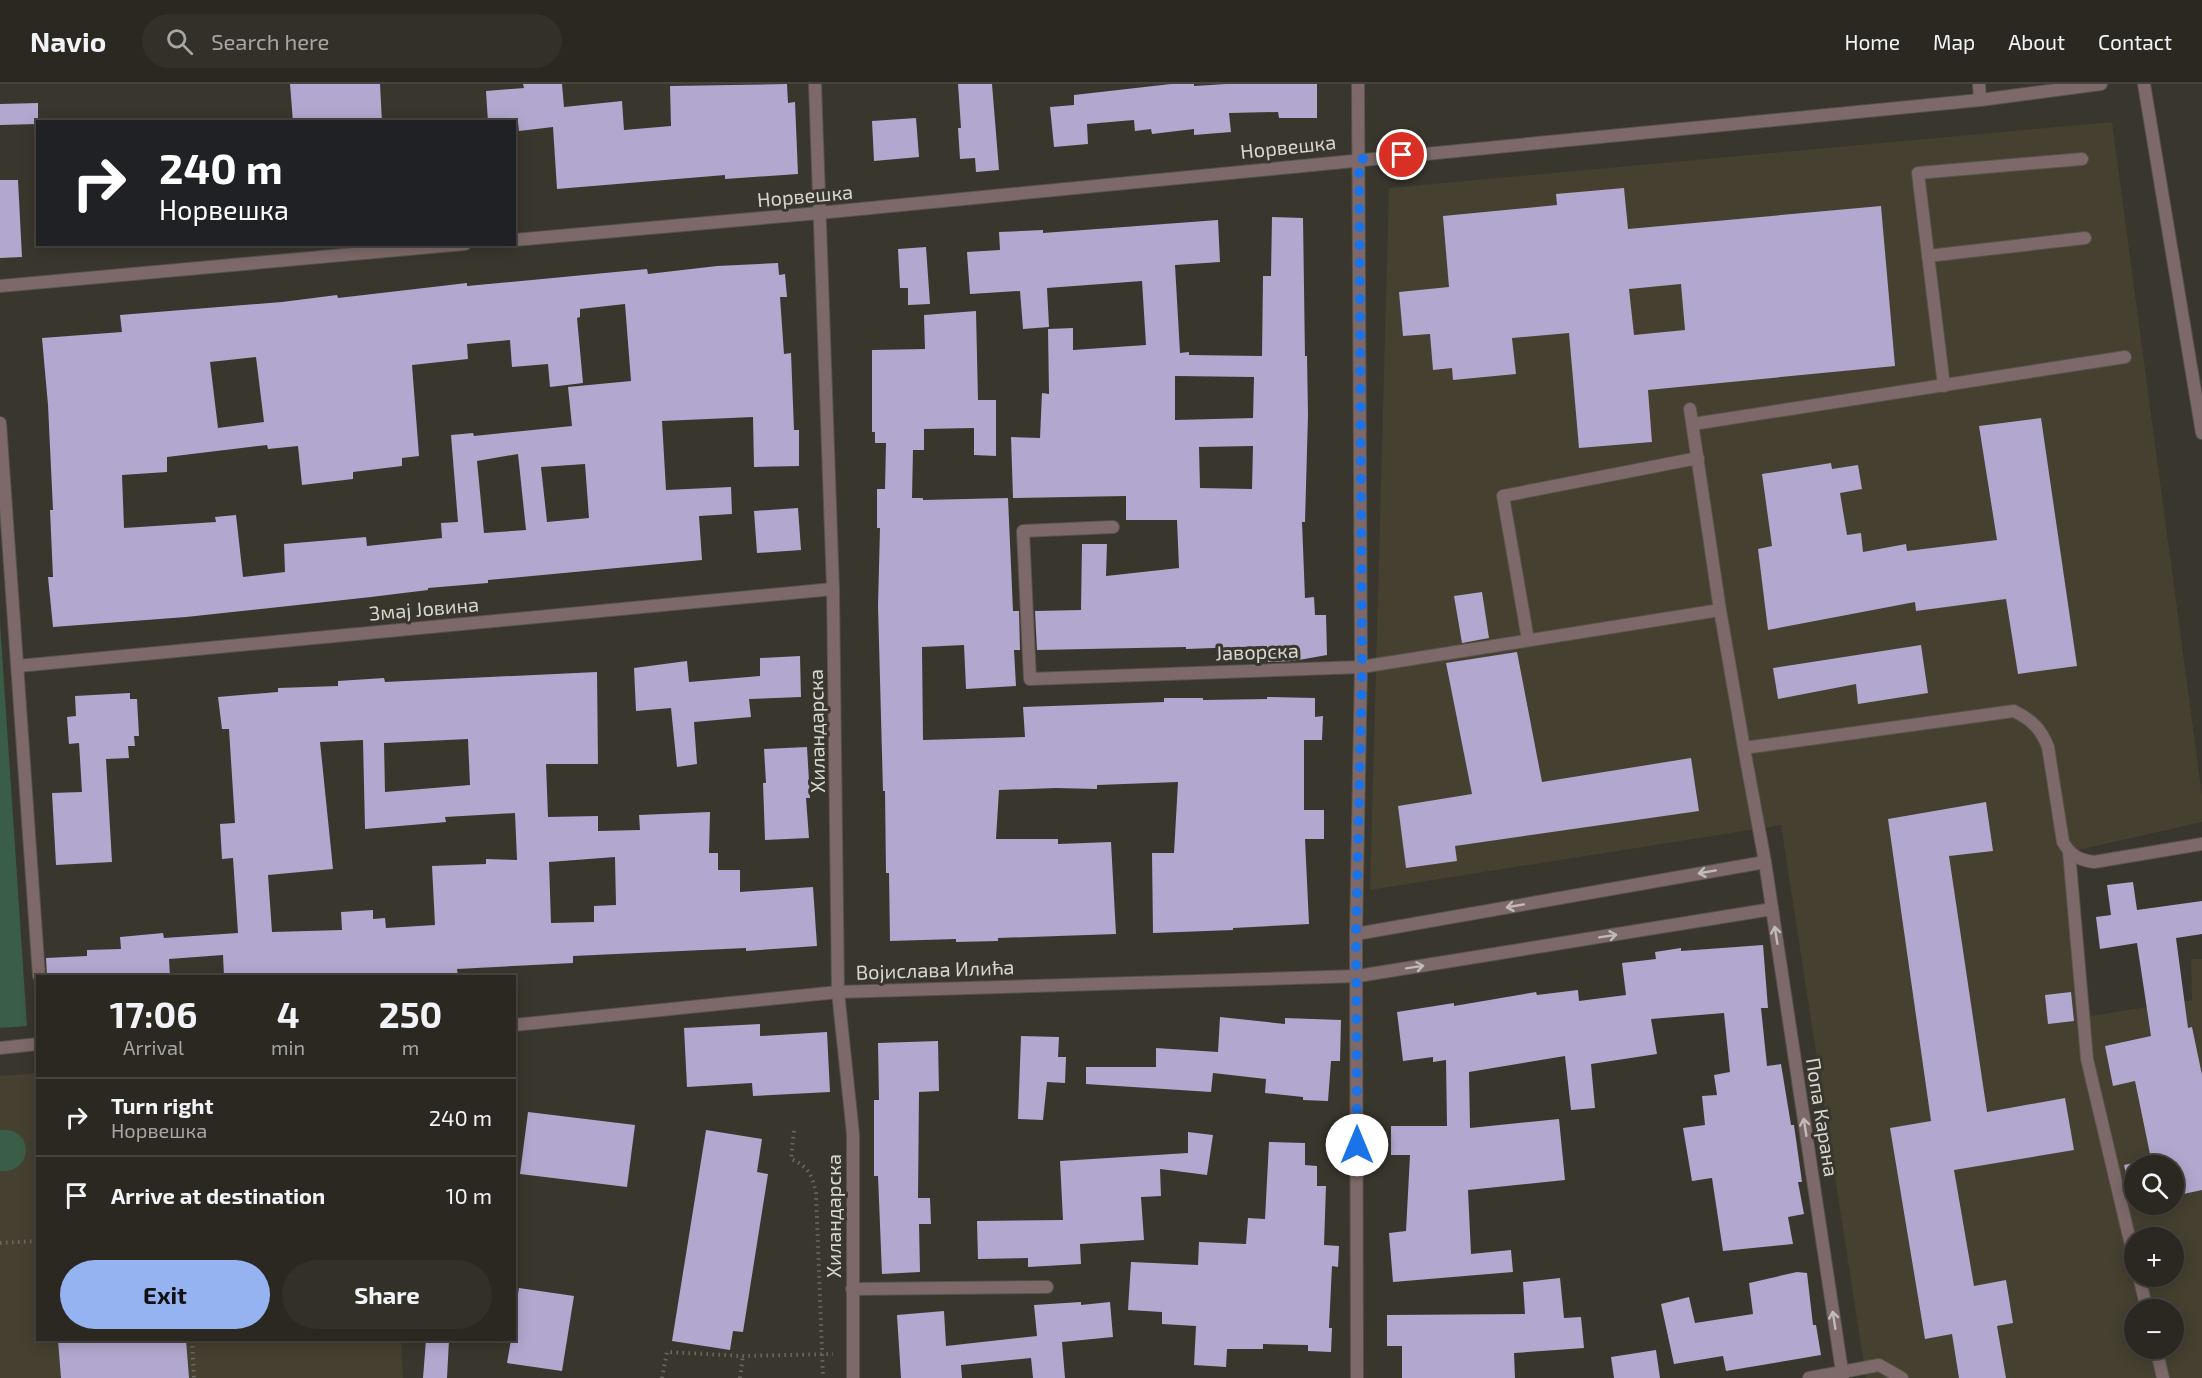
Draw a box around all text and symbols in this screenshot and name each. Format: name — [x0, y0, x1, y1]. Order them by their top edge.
search box — [142, 14, 562, 68]
text: Navio — [30, 24, 106, 58]
icon: search — [163, 25, 196, 58]
text: Search here — [211, 28, 329, 54]
text: Home — [1844, 29, 1900, 54]
text: Map — [1933, 29, 1975, 54]
text: About — [2008, 29, 2065, 54]
text: Contact — [2098, 29, 2172, 54]
street label: Норвешка — [1239, 129, 1337, 163]
pin — [1376, 129, 1427, 180]
icon: arrive — [1385, 138, 1418, 171]
text: 240 m — [159, 142, 283, 192]
icon: right — [60, 144, 138, 222]
street label: Норвешка — [756, 179, 854, 211]
text: Норвешка — [159, 193, 289, 225]
street label: Змај Јовина — [368, 591, 480, 625]
street label: Јаворска — [1215, 638, 1299, 664]
street label: Хиландарска — [803, 669, 829, 793]
one-way arrow — [1698, 867, 1718, 878]
one-way arrow — [1506, 901, 1526, 912]
one-way arrow — [1770, 925, 1781, 945]
one-way arrow — [1597, 930, 1617, 941]
street label: Војислава Илића — [855, 954, 1015, 984]
one-way arrow — [1405, 961, 1425, 972]
text: 17:06 — [110, 992, 197, 1035]
text: 4 — [277, 992, 300, 1035]
text: 250 — [379, 992, 442, 1035]
text: Arrival — [123, 1035, 184, 1059]
text: min — [271, 1035, 305, 1059]
text: m — [402, 1035, 419, 1059]
street label: Попа Карана — [1802, 1056, 1844, 1178]
text: Turn right — [111, 1092, 213, 1118]
icon: right — [60, 1101, 93, 1134]
text: 240 m — [429, 1104, 492, 1130]
position arrow — [1325, 1113, 1389, 1177]
text: Норвешка — [111, 1118, 207, 1142]
one-way arrow — [1799, 1118, 1810, 1138]
street label: Хиландарска — [821, 1154, 845, 1278]
map controls — [2124, 1155, 2184, 1359]
button: search — [2124, 1155, 2184, 1215]
icon: arrive — [60, 1179, 93, 1212]
text: Arrive at destination — [111, 1182, 325, 1208]
text: 10 m — [446, 1182, 492, 1208]
button: + — [2124, 1227, 2184, 1287]
button: Exit — [60, 1260, 270, 1329]
button: Share — [282, 1260, 492, 1329]
button: − — [2124, 1299, 2184, 1359]
one-way arrow — [1829, 1311, 1840, 1331]

